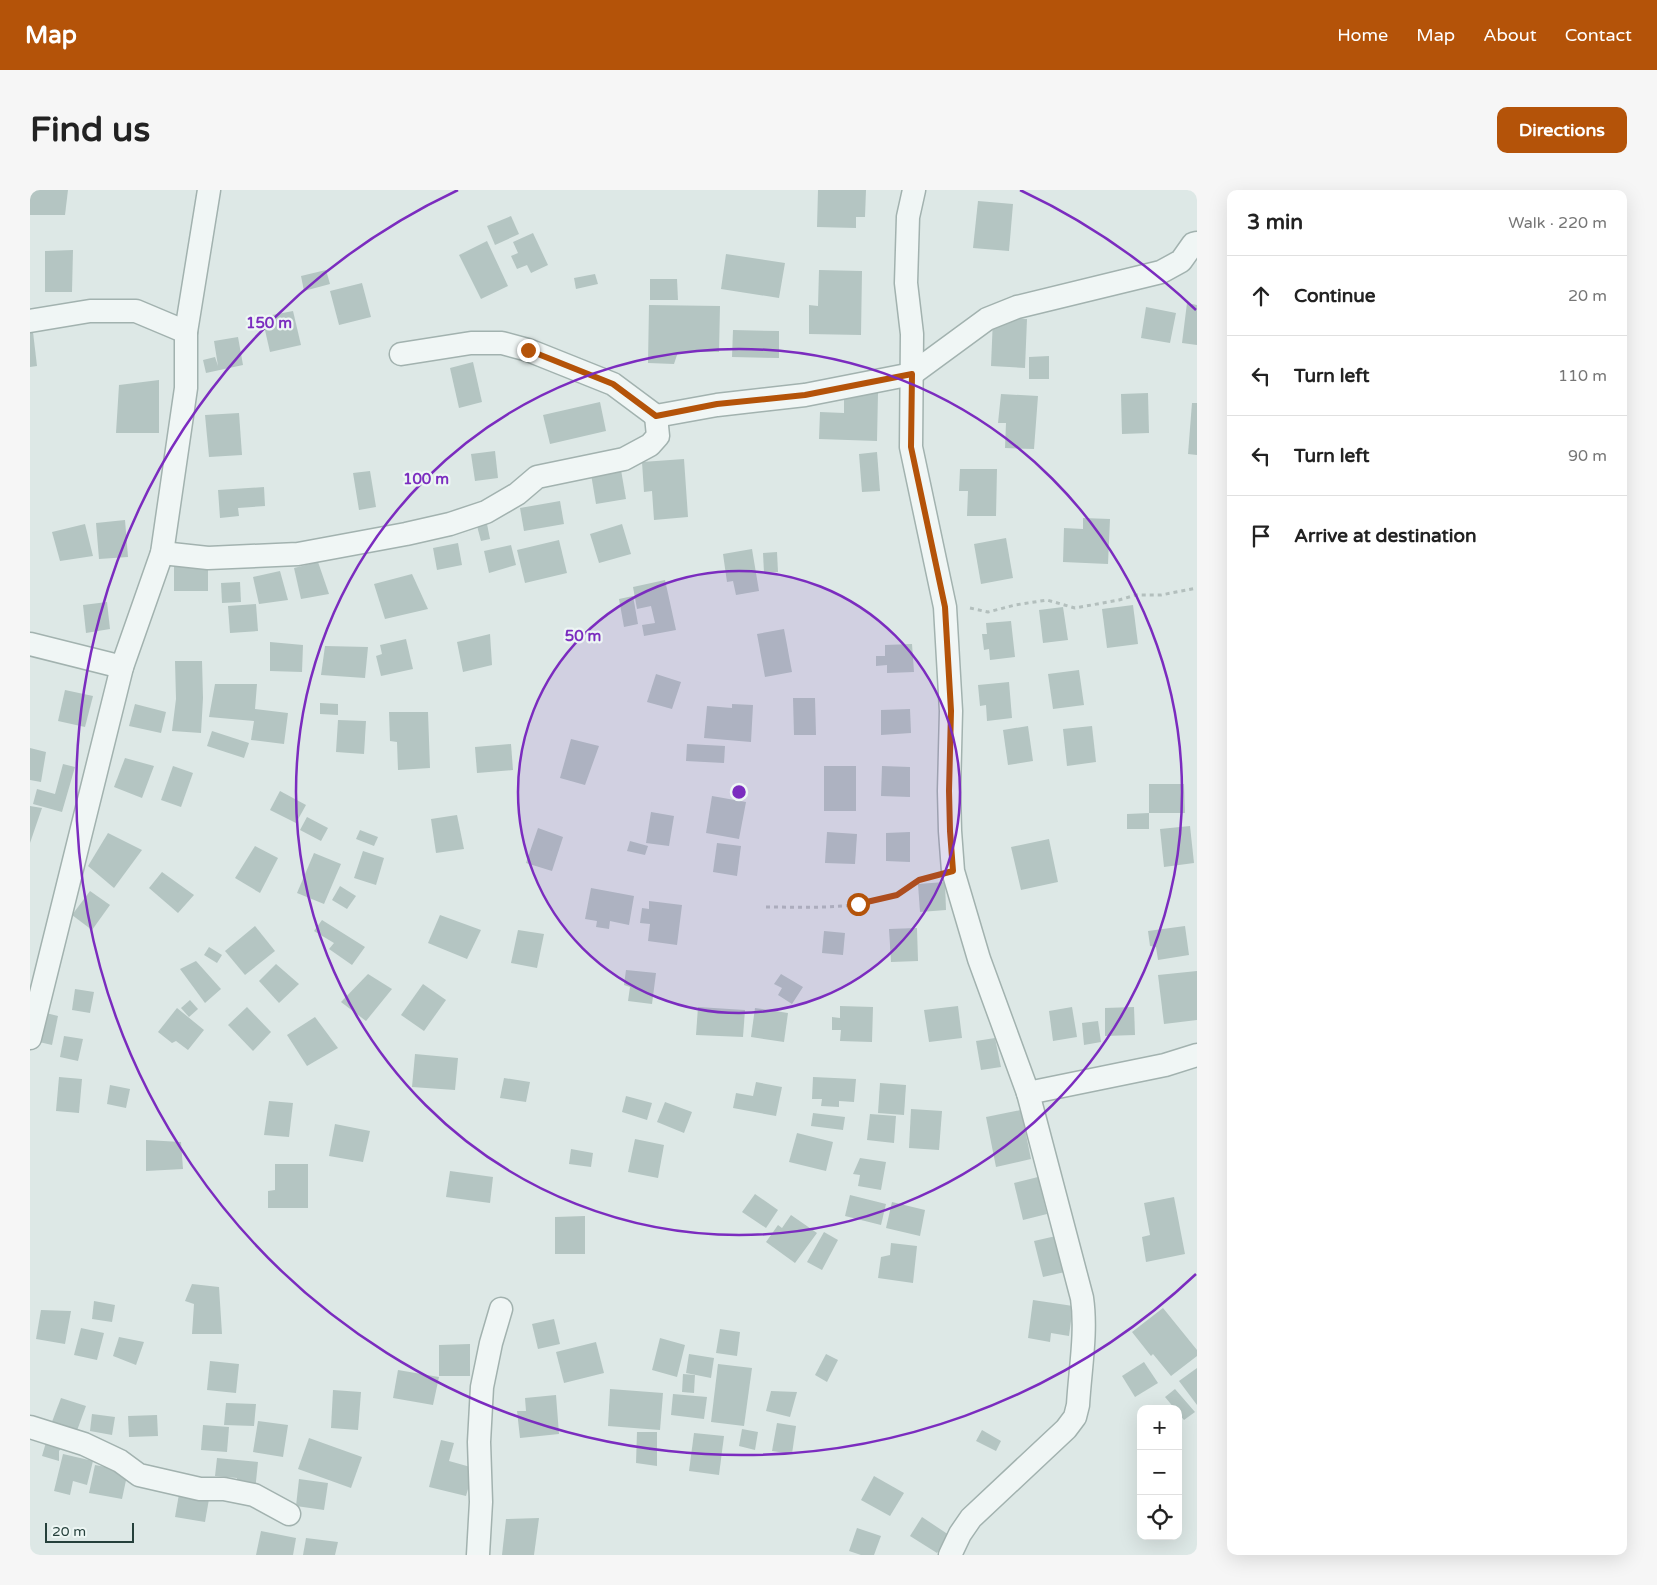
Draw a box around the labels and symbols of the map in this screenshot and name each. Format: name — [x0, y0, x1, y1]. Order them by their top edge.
text: 150 m — [246, 314, 292, 332]
route end — [517, 339, 540, 362]
text: 100 m — [403, 470, 449, 488]
text: 50 m — [565, 627, 601, 645]
centre of rings — [730, 783, 748, 801]
route start — [847, 893, 870, 916]
scale bar — [45, 1520, 134, 1543]

